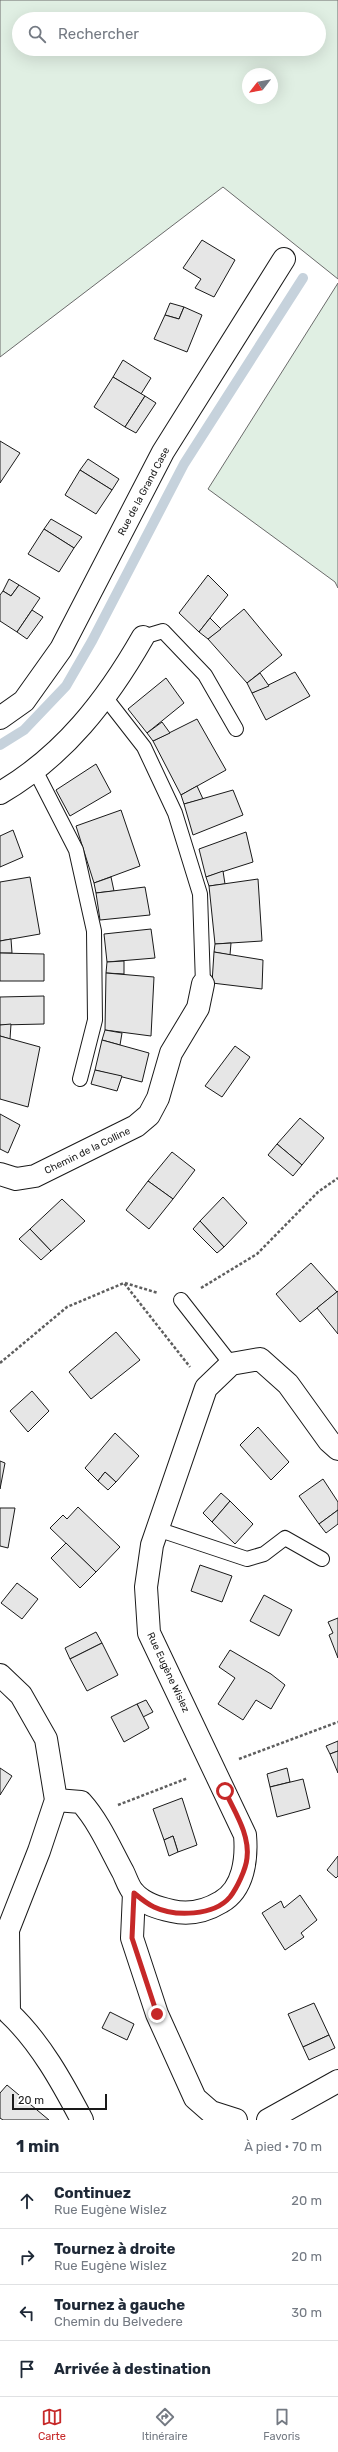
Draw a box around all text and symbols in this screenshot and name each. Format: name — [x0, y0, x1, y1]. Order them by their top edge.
search box — [12, 12, 326, 56]
icon: search — [26, 23, 48, 45]
text: Rechercher — [58, 25, 139, 43]
north arrow — [242, 68, 278, 104]
street label: Rue de la Grand Case — [115, 445, 172, 538]
street label: Chemin de la Colline — [43, 1125, 133, 1177]
street label: Rue Eugène Wislez — [144, 1631, 192, 1714]
route start — [216, 1782, 234, 1800]
route end — [148, 2005, 166, 2023]
scale bar — [12, 2092, 107, 2111]
text: 20 m — [18, 2094, 44, 2107]
text: 1 min — [16, 2136, 59, 2156]
text: À pied · 70 m — [244, 2139, 322, 2154]
text: Continuez — [54, 2184, 131, 2202]
icon: ahead — [16, 2190, 38, 2212]
text: 20 m — [291, 2193, 322, 2208]
text: Rue Eugène Wislez — [54, 2202, 167, 2217]
text: Tournez à droite — [54, 2240, 175, 2258]
icon: right — [16, 2246, 38, 2268]
text: 20 m — [291, 2249, 322, 2264]
text: Rue Eugène Wislez — [54, 2258, 167, 2273]
text: Tournez à gauche — [54, 2296, 185, 2314]
icon: left — [16, 2302, 38, 2324]
text: 30 m — [291, 2305, 322, 2320]
text: Chemin du Belvedere — [54, 2314, 183, 2329]
icon: arrive — [16, 2358, 38, 2380]
text: Arrivée à destination — [54, 2360, 211, 2378]
tab: Carte — [38, 2406, 66, 2443]
tab: Itinéraire — [142, 2406, 188, 2443]
tab: Favoris — [263, 2406, 300, 2443]

